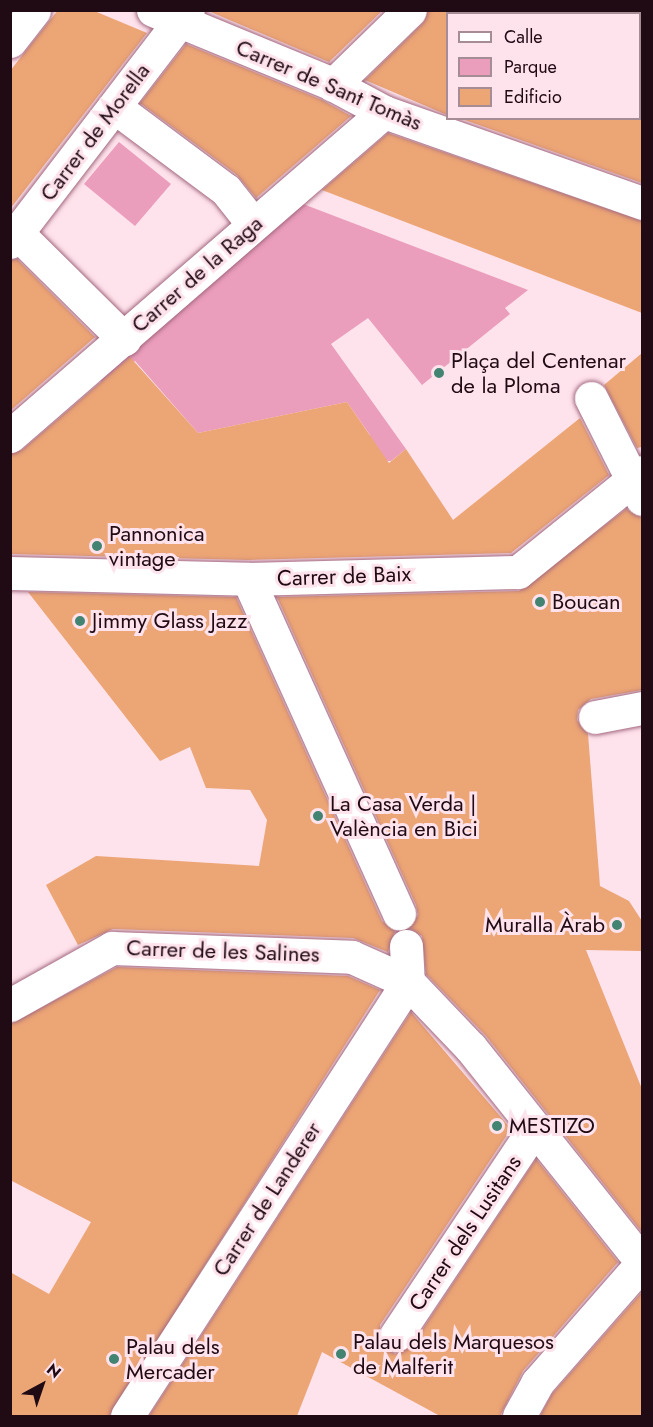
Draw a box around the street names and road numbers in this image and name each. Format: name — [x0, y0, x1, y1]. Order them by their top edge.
street label: Carrer de Sant Tomàs — [232, 34, 426, 136]
street label: Carrer de Morella — [35, 58, 155, 206]
street label: Carrer de la Raga — [126, 210, 268, 338]
street label: Carrer de Baix — [276, 560, 412, 592]
street label: Carrer de les Salines — [126, 934, 320, 968]
street label: Carrer de Landerer — [207, 1117, 327, 1281]
street label: Carrer dels Lusitans — [403, 1150, 527, 1316]

